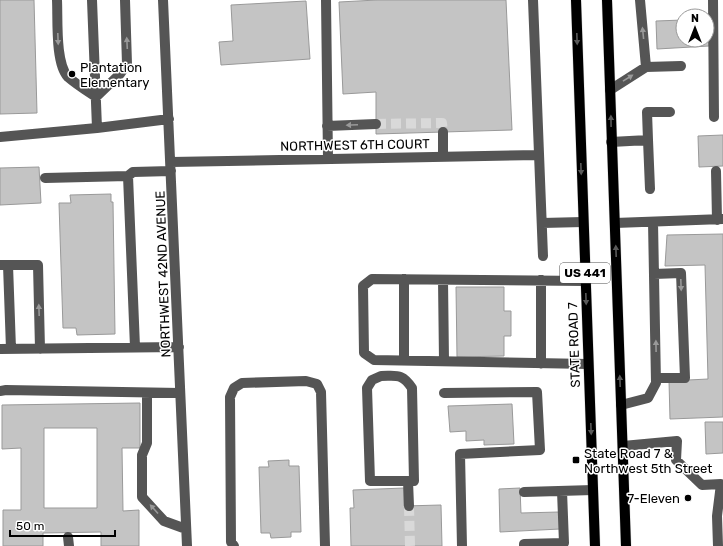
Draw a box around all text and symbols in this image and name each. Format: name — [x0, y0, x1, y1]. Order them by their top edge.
north arrow — [675, 8, 715, 48]
text: N — [691, 12, 699, 25]
one-way arrow — [640, 27, 647, 39]
one-way arrow — [55, 33, 62, 45]
one-way arrow — [574, 33, 580, 46]
one-way arrow — [123, 37, 130, 49]
place label: Plantation Elementary — [80, 60, 149, 90]
marker: Plantation Elementary — [67, 69, 77, 79]
one-way arrow — [623, 74, 633, 82]
one-way arrow — [608, 114, 614, 127]
one-way arrow — [345, 122, 358, 128]
street label: NORTHWEST 6TH COURT — [280, 136, 430, 154]
one-way arrow — [578, 163, 584, 176]
street label: NORTHWEST 42ND AVENUE — [153, 190, 173, 358]
one-way arrow — [613, 244, 619, 257]
road number: US 441 — [560, 263, 610, 283]
one-way arrow — [678, 279, 685, 291]
one-way arrow — [582, 293, 589, 305]
street label: STATE ROAD 7 — [565, 302, 583, 388]
one-way arrow — [36, 303, 42, 316]
one-way arrow — [652, 340, 659, 352]
one-way arrow — [617, 375, 624, 387]
one-way arrow — [587, 423, 594, 435]
place label: State Road 7 & Northwest 5th Street — [584, 446, 712, 476]
marker: State Road 7 & Northwest 5th Street — [571, 455, 581, 465]
place label: 7-Eleven — [627, 491, 680, 506]
marker: 7-Eleven — [683, 493, 693, 503]
one-way arrow — [149, 504, 158, 514]
scale bar — [10, 512, 115, 538]
text: 50 m — [16, 519, 44, 533]

